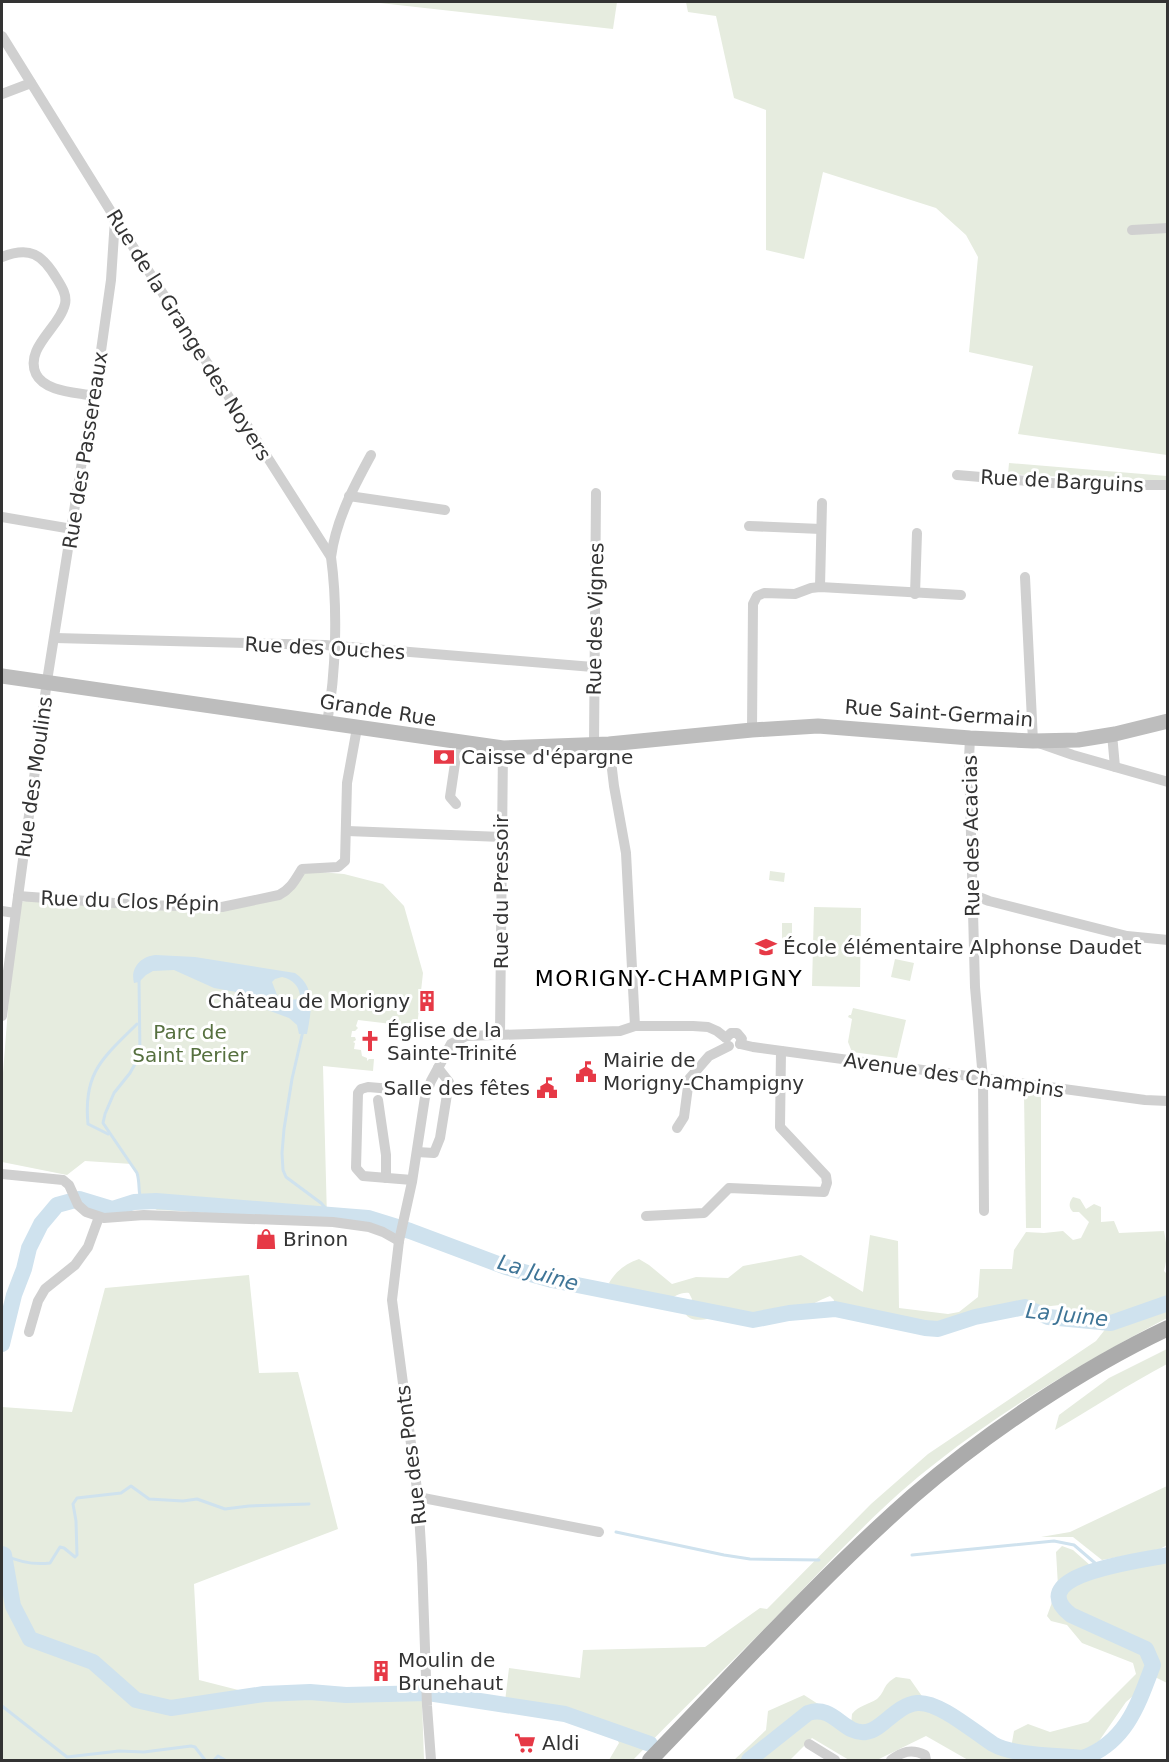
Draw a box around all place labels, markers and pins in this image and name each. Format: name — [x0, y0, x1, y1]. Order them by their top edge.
bank icon: Caisse d'épargne — [432, 745, 456, 769]
place label: Caisse d'épargne — [461, 745, 633, 769]
school or university icon: École élémentaire Alphonse Daudet — [754, 935, 778, 959]
place label: École élémentaire Alphonse Daudet — [783, 935, 1142, 959]
place label: Château de Morigny — [208, 989, 410, 1013]
building icon: Château de Morigny — [415, 989, 439, 1013]
place label: Église de la Sainte-Trinité — [387, 1018, 517, 1065]
church icon: Église de la Sainte-Trinité — [358, 1029, 382, 1053]
place label: Mairie de Morigny-Champigny — [603, 1048, 804, 1095]
public building icon: Mairie de Morigny-Champigny — [574, 1060, 598, 1084]
place label: Salle des fêtes — [384, 1076, 530, 1100]
public building icon: Salle des fêtes — [535, 1076, 559, 1100]
shop icon: Brinon — [254, 1227, 278, 1251]
place label: Brinon — [283, 1227, 348, 1251]
place label: Moulin de Brunehaut — [398, 1648, 503, 1695]
building icon: Moulin de Brunehaut — [369, 1659, 393, 1683]
supermarket icon: Aldi — [513, 1731, 537, 1755]
place label: Aldi — [542, 1731, 580, 1755]

